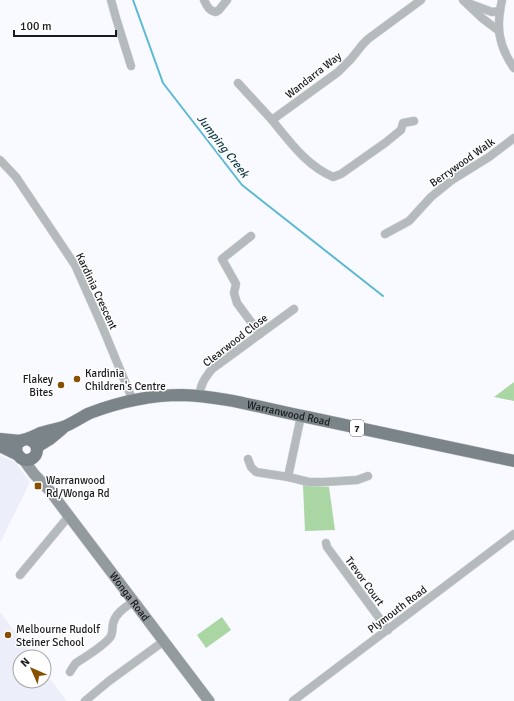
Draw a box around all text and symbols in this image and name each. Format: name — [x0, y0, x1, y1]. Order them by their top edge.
scale bar — [14, 12, 116, 38]
text: 100 m — [20, 19, 52, 34]
street label: Wandarra Way — [283, 49, 345, 101]
water label: Jumping Creek — [193, 112, 253, 182]
street label: Berrywood Walk — [427, 135, 498, 190]
street label: Kardinia Crescent — [73, 251, 120, 332]
street label: Clearwood Close — [200, 311, 270, 370]
place label: Kardinia Children's Centre — [85, 367, 166, 393]
place label: Flakey Bites — [23, 373, 54, 399]
marker: Kardinia Children's Centre — [72, 374, 82, 384]
marker: Flakey Bites — [56, 380, 66, 390]
street label: Warranwood Road — [246, 398, 332, 429]
road number: 7 — [350, 420, 364, 436]
place label: Warranwood Rd/Wonga Rd — [46, 474, 110, 500]
marker: Warranwood Rd/Wonga Rd — [33, 481, 43, 491]
street label: Trevor Court — [342, 554, 387, 609]
street label: Wonga Road — [107, 570, 152, 624]
street label: Plymouth Road — [365, 583, 430, 636]
place label: Melbourne Rudolf Steiner School — [16, 623, 101, 649]
marker: Melbourne Rudolf Steiner School — [3, 630, 13, 640]
north arrow — [12, 649, 52, 689]
text: N — [18, 655, 33, 670]

